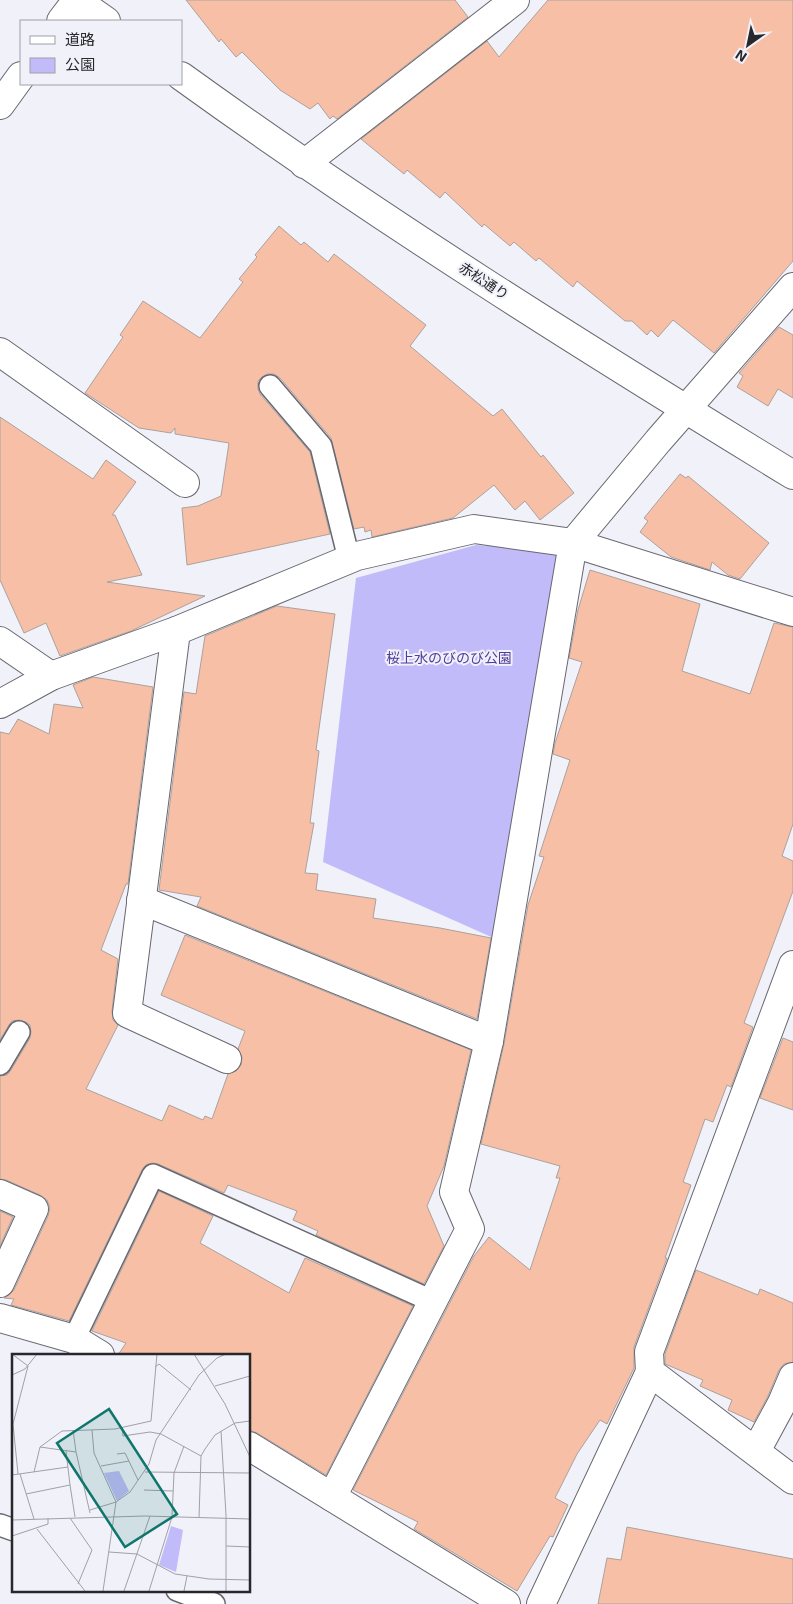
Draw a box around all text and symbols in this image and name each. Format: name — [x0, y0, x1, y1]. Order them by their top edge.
legend — [20, 20, 182, 85]
north arrow — [723, 20, 773, 70]
text: 道路 — [65, 30, 95, 48]
text: N — [732, 46, 750, 66]
text: 公園 — [65, 55, 95, 73]
street label: 赤松通り — [456, 258, 512, 303]
park label: 桜上水のびのび公園 — [386, 649, 512, 666]
inset map — [12, 1354, 250, 1592]

